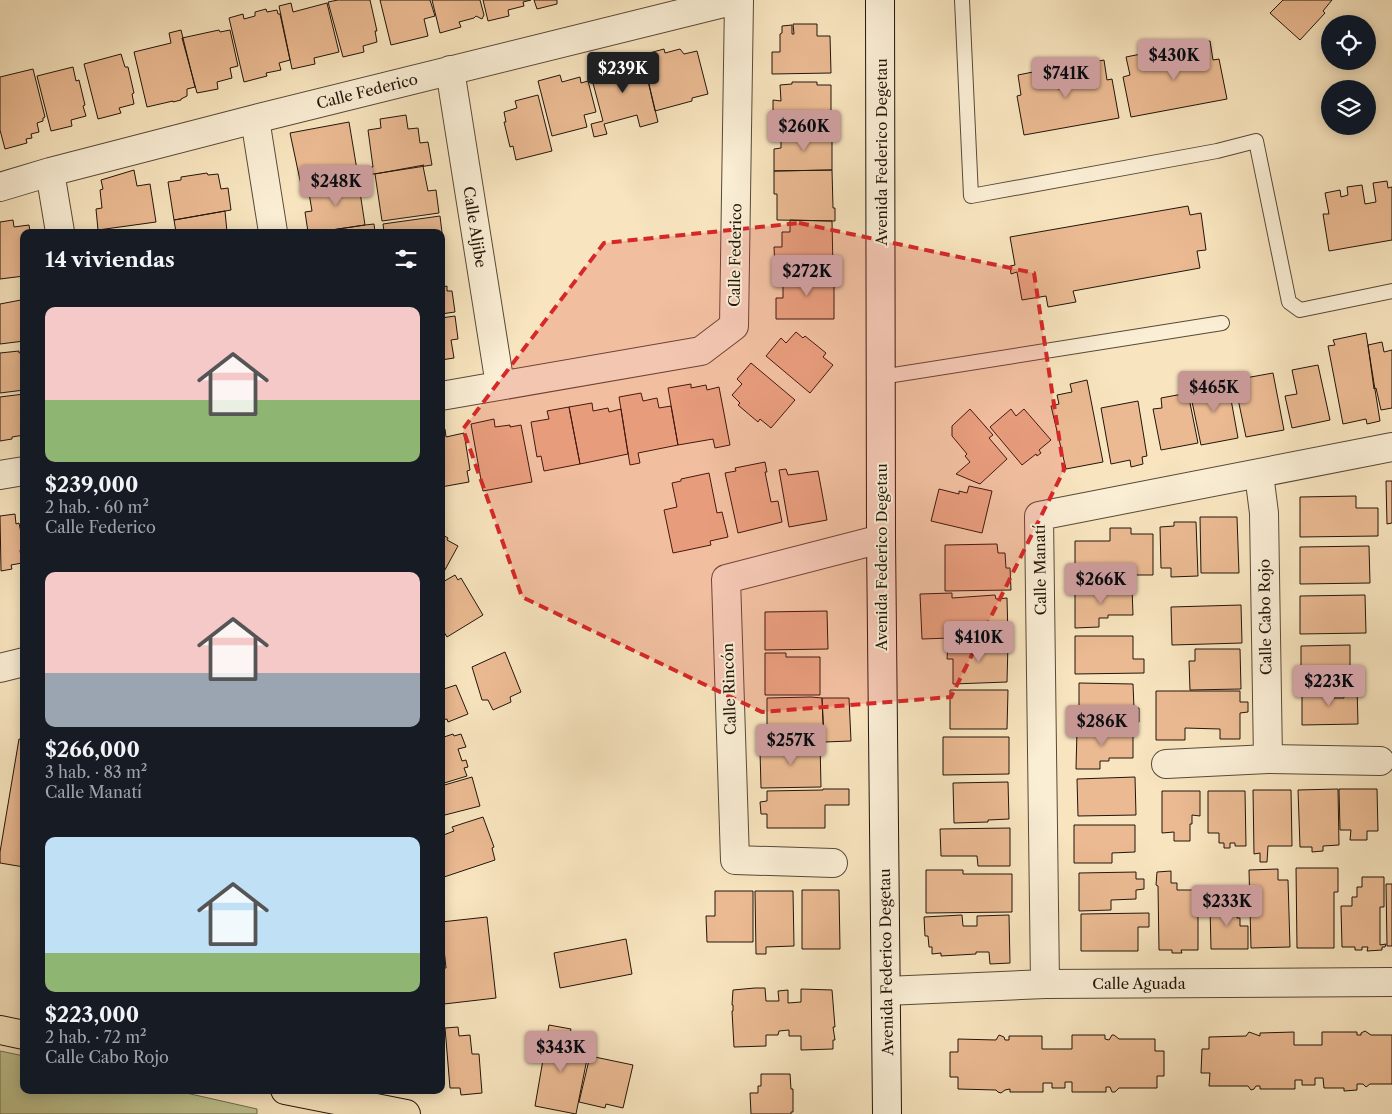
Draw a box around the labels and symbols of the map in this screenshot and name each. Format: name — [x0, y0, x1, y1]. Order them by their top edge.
pin: $430K — [1139, 38, 1209, 81]
pin: $239K — [588, 52, 658, 94]
pin: $741K — [1031, 56, 1101, 99]
street label: Avenida Federico Degetau — [872, 58, 891, 247]
street label: Calle Federico — [314, 69, 420, 113]
pin: $260K — [769, 110, 839, 152]
pin: $248K — [301, 164, 371, 207]
street label: Calle Aljibe — [459, 185, 491, 269]
street label: Calle Federico — [725, 203, 745, 307]
pin: $272K — [772, 254, 842, 297]
pin: $465K — [1179, 370, 1249, 413]
street label: Avenida Federico Degetau — [872, 463, 891, 652]
street label: Calle Manatí — [1030, 524, 1050, 616]
street label: Calle Cabo Rojo — [1254, 559, 1276, 675]
pin: $266K — [1066, 562, 1136, 605]
pin: $410K — [944, 620, 1014, 663]
street label: Calle Rincón — [718, 642, 740, 735]
pin: $223K — [1294, 664, 1364, 707]
pin: $286K — [1067, 704, 1137, 747]
pin: $257K — [756, 724, 826, 766]
street label: Avenida Federico Degetau — [875, 868, 897, 1057]
pin: $233K — [1192, 884, 1262, 927]
street label: Calle Aguada — [1092, 974, 1186, 993]
pin: $343K — [526, 1030, 596, 1073]

